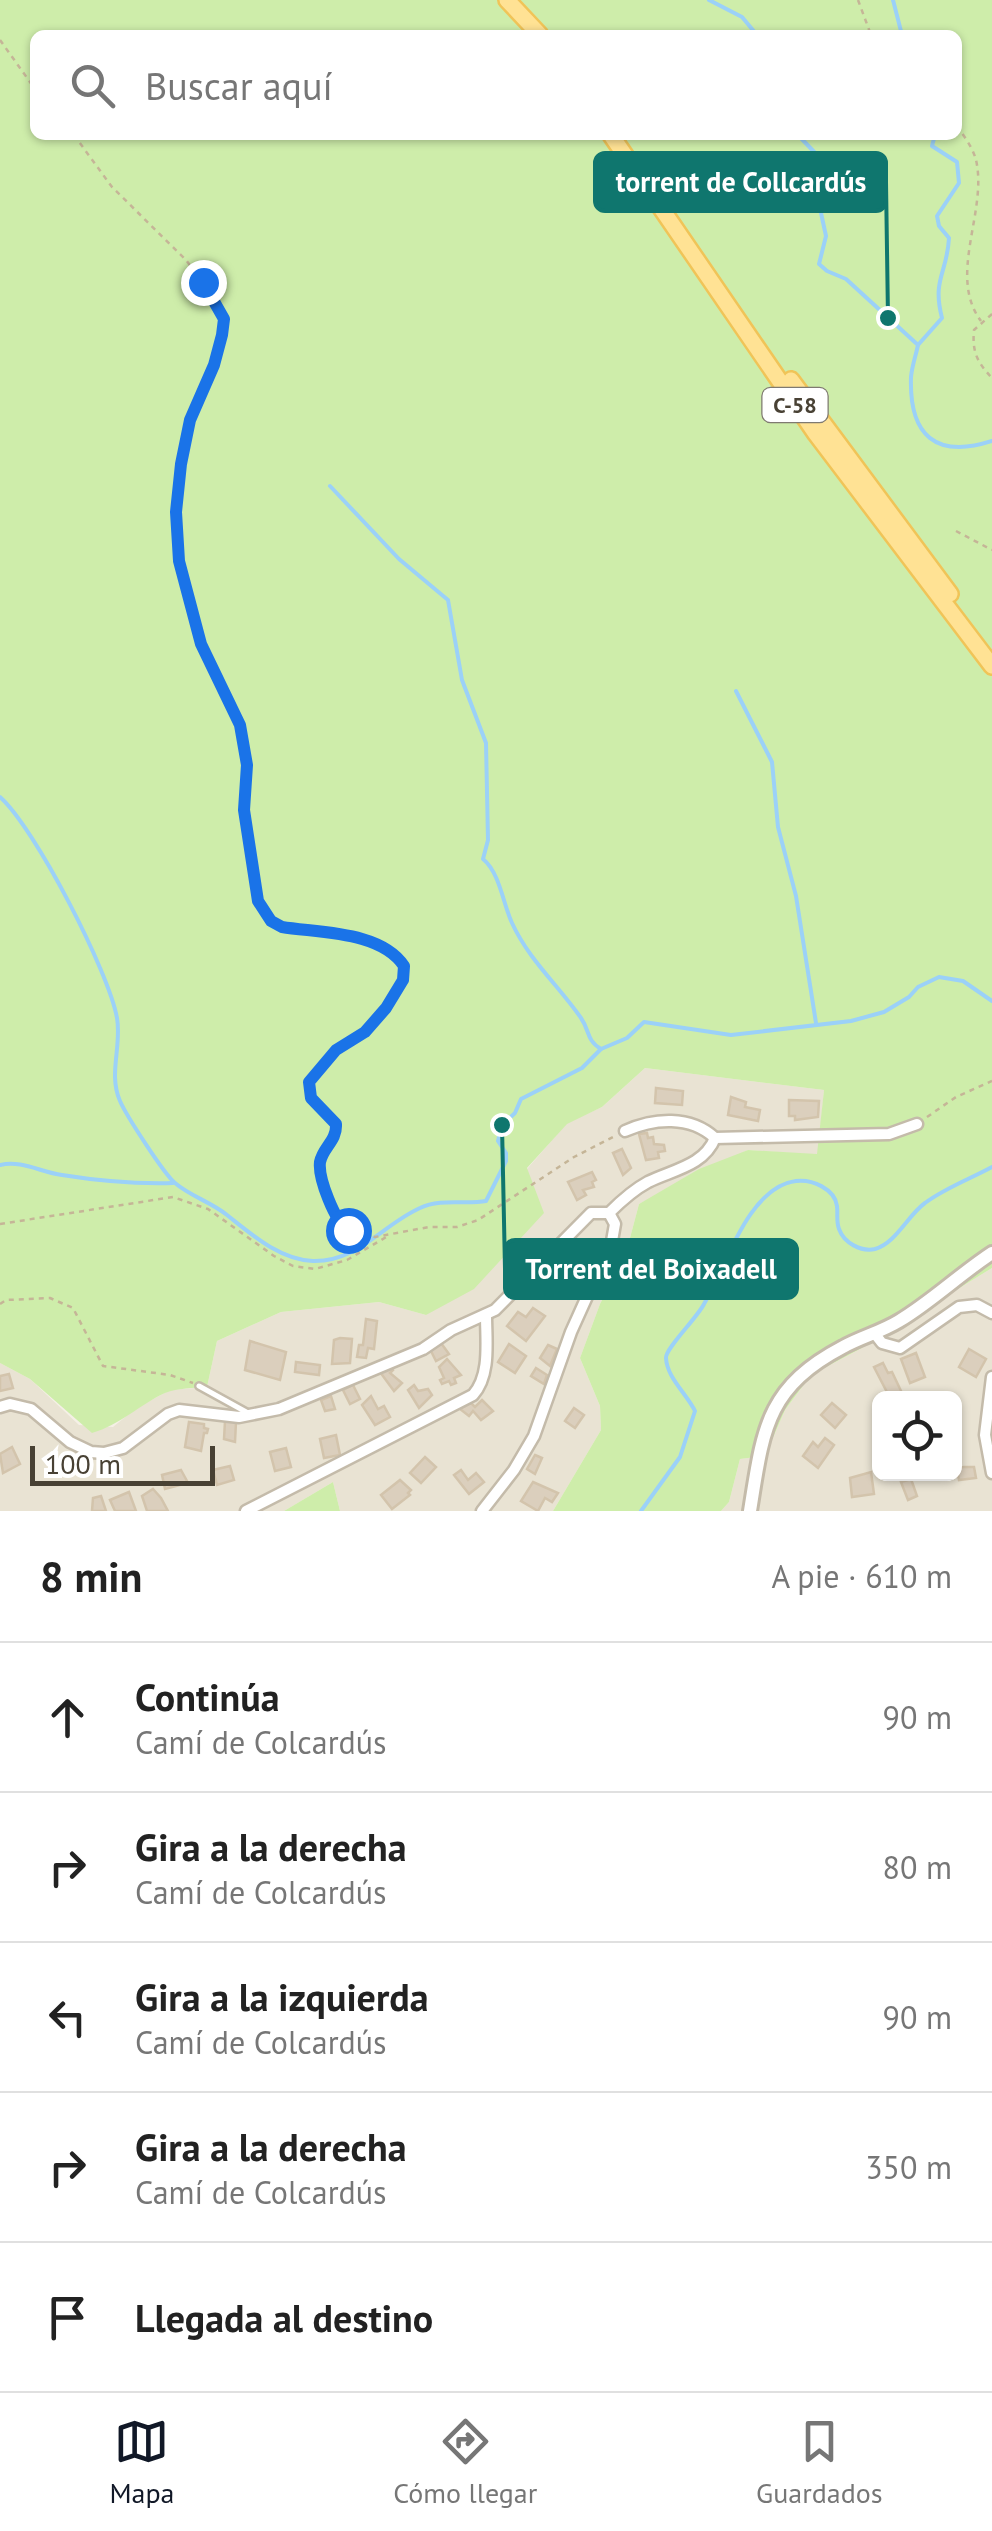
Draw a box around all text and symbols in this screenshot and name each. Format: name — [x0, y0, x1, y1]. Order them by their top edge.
search box — [30, 30, 962, 140]
icon: search — [65, 58, 120, 113]
text: Buscar aquí — [145, 61, 333, 110]
callout: torrent de Collcardús — [595, 153, 886, 211]
text: torrent de Collcardús — [616, 163, 867, 200]
route end — [181, 260, 227, 306]
road number: C-58 — [762, 388, 828, 422]
route start — [326, 1208, 372, 1254]
callout: Torrent del Boixadell — [505, 1240, 797, 1298]
text: Torrent del Boixadell — [525, 1250, 777, 1287]
map controls — [872, 1391, 962, 1481]
button: locate — [872, 1391, 962, 1481]
scale bar — [30, 1441, 215, 1486]
text: 100 m — [45, 1445, 121, 1482]
text: 8 min — [40, 1549, 142, 1604]
text: A pie · 610 m — [771, 1555, 952, 1597]
text: Continúa — [135, 1672, 279, 1721]
icon: ahead — [40, 1690, 95, 1745]
text: 90 m — [883, 1696, 952, 1738]
text: Camí de Colcardús — [135, 1721, 387, 1763]
text: Gira a la derecha — [135, 1822, 407, 1871]
icon: right — [40, 1840, 95, 1895]
text: 80 m — [883, 1846, 952, 1888]
text: Camí de Colcardús — [135, 1871, 387, 1913]
text: Gira a la izquierda — [135, 1972, 429, 2021]
icon: left — [40, 1990, 95, 2045]
text: 90 m — [883, 1996, 952, 2038]
text: Camí de Colcardús — [135, 2021, 387, 2063]
text: Gira a la derecha — [135, 2122, 407, 2171]
icon: right — [40, 2140, 95, 2195]
text: 350 m — [865, 2146, 952, 2188]
text: Camí de Colcardús — [135, 2171, 387, 2213]
icon: arrive — [40, 2290, 95, 2345]
text: Llegada al destino — [135, 2293, 433, 2342]
tab: Mapa — [109, 2414, 174, 2511]
tab: Cómo llegar — [393, 2414, 537, 2511]
tab: Guardados — [756, 2414, 883, 2511]

